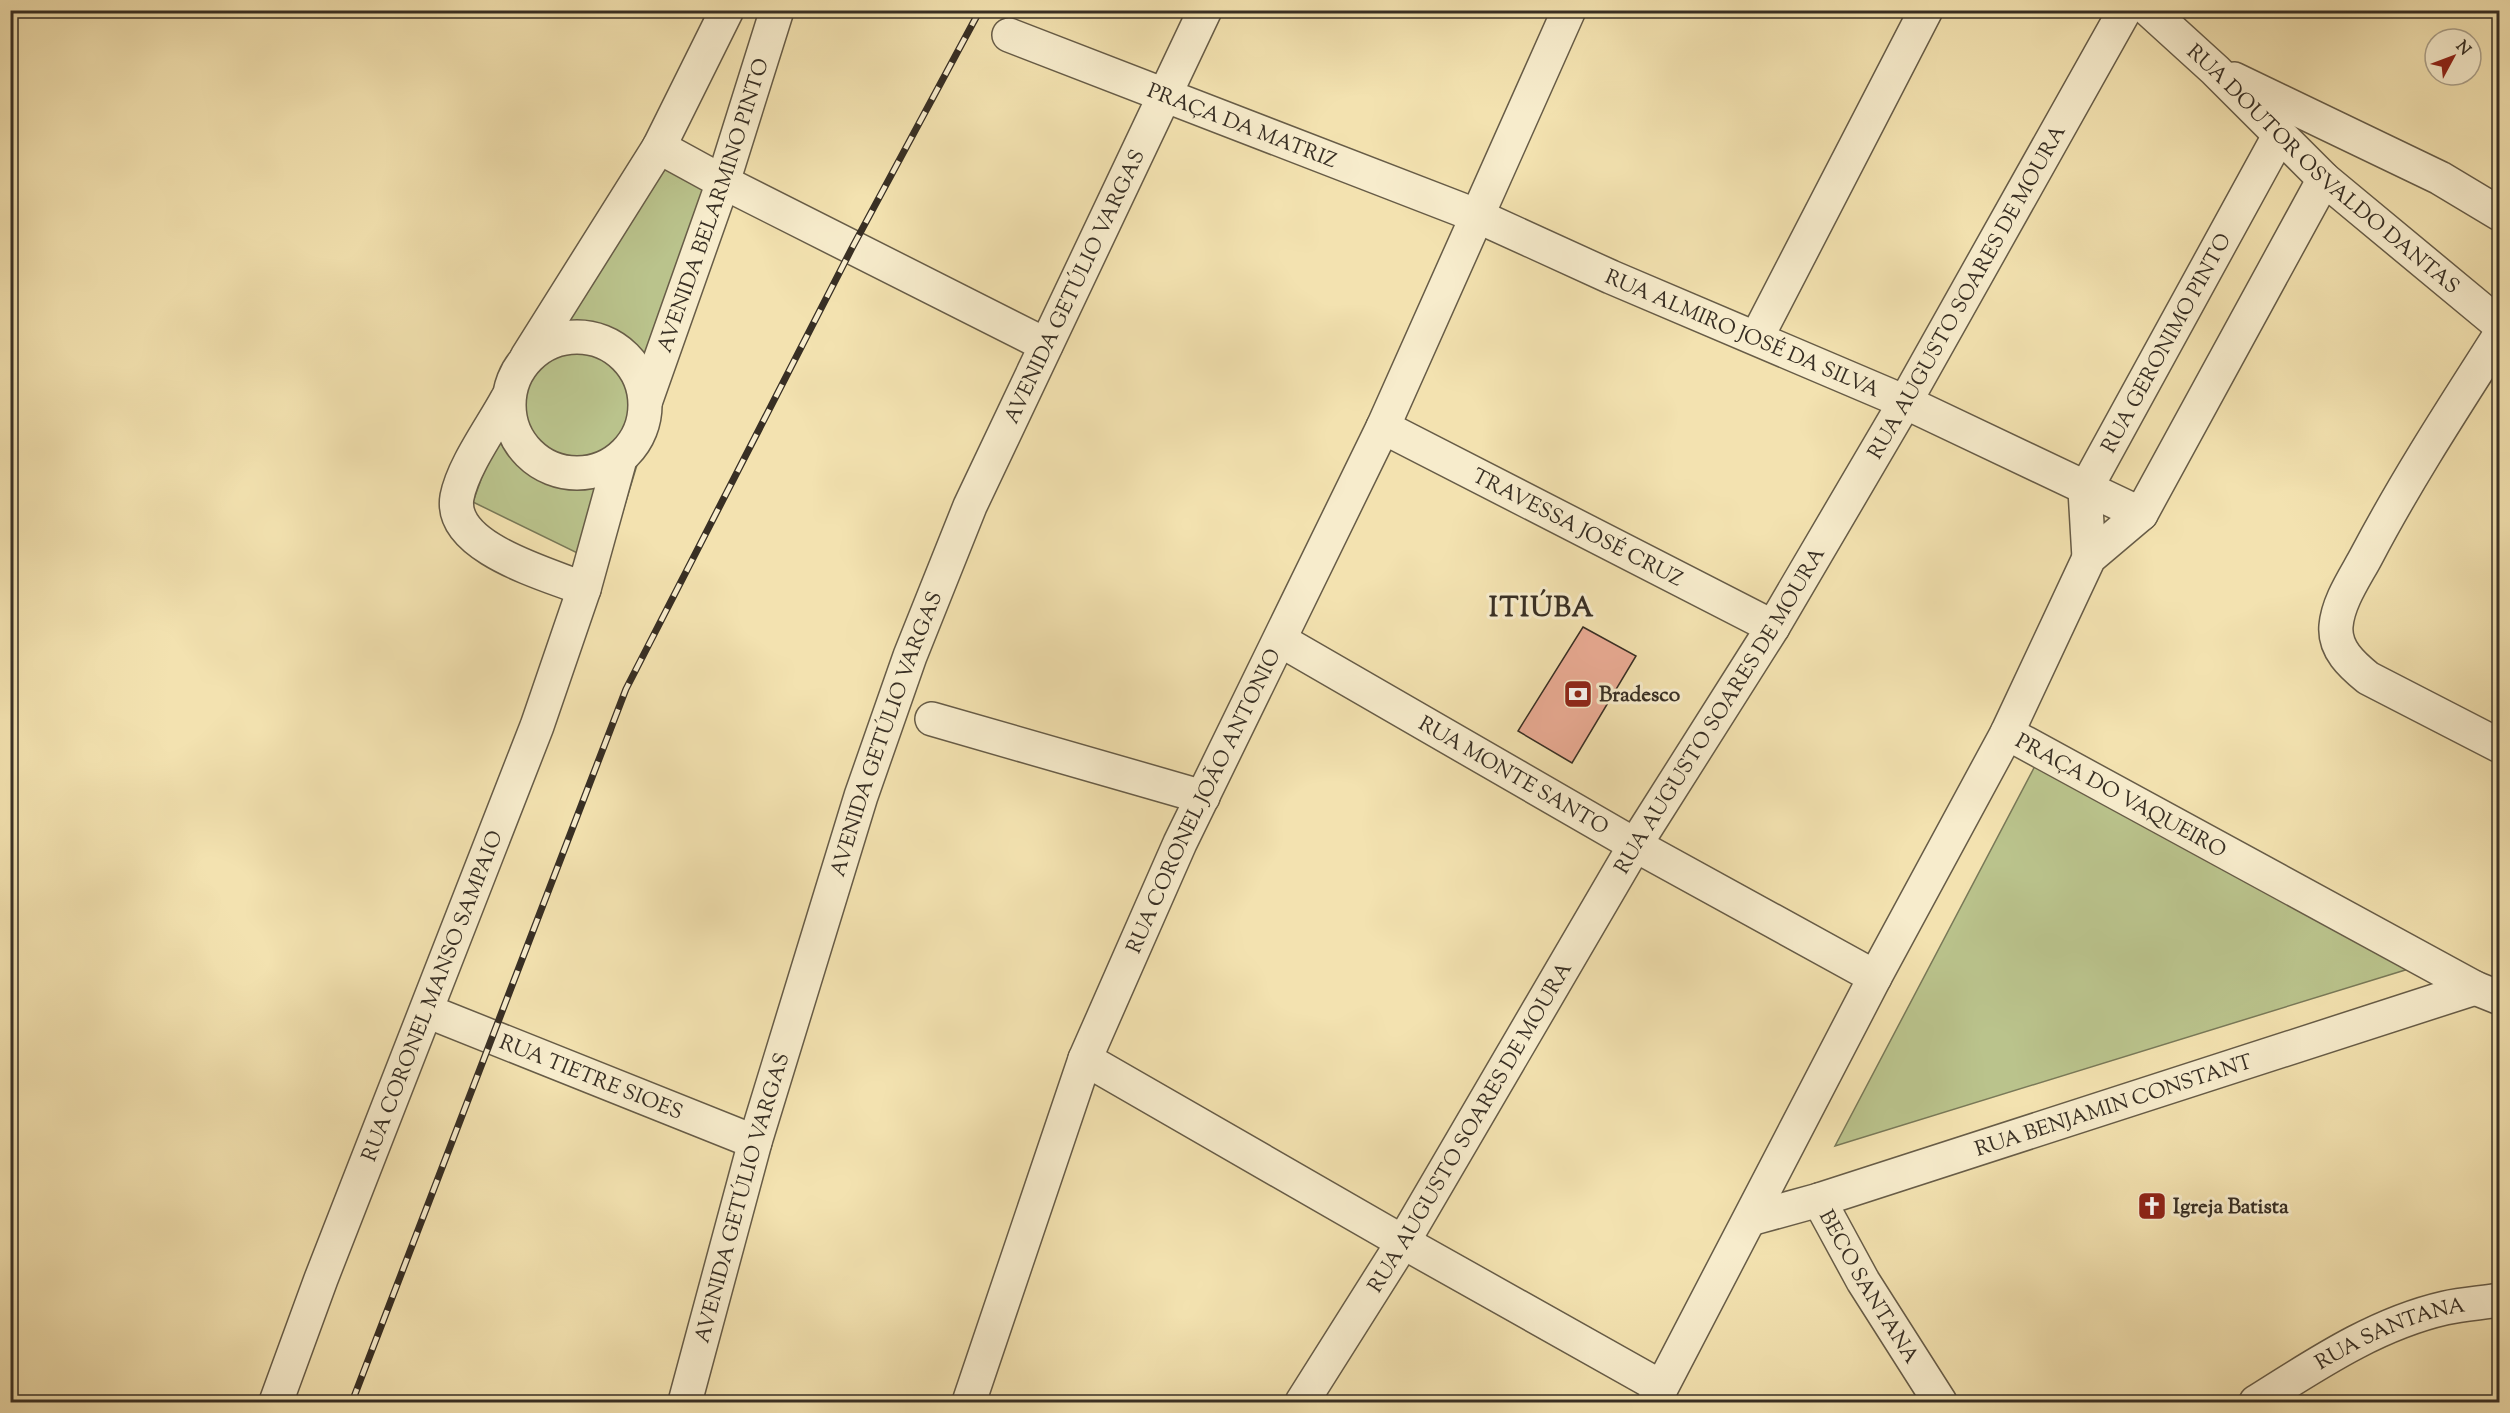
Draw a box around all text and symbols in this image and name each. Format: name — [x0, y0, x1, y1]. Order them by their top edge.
north arrow — [2423, 27, 2483, 87]
street label: RUA DOUTOR OSVALDO DANTAS — [2181, 38, 2465, 298]
street label: AVENIDA BELARMINO PINTO — [651, 55, 778, 357]
street label: PRAÇA DA MATRIZ — [1142, 77, 1341, 177]
street label: RUA AUGUSTO SOARES DE MOURA — [1862, 120, 2074, 466]
street label: AVENIDA GETÚLIO VARGAS — [998, 145, 1154, 429]
street label: RUA GERONIMO PINTO — [2095, 228, 2240, 459]
street label: RUA ALMIRO JOSÉ DA SILVA — [1600, 263, 1884, 406]
street label: TRAVESSA JOSÉ CRUZ — [1466, 462, 1688, 595]
street label: RUA AUGUSTO SOARES DE MOURA — [1608, 542, 1834, 880]
street label: AVENIDA GETÚLIO VARGAS — [824, 587, 951, 881]
district label: ITIÚBA — [1489, 589, 1595, 629]
street label: RUA CORONEL JOÃO ANTONIO — [1120, 644, 1290, 959]
bank icon: Bradesco — [1562, 678, 1594, 710]
place label: Bradesco — [1599, 681, 1681, 711]
street label: RUA MONTE SANTO — [1412, 710, 1613, 844]
street label: PRAÇA DO VAQUEIRO — [2009, 727, 2231, 867]
street label: RUA CORONEL MANSO SAMPAIO — [355, 827, 512, 1166]
street label: RUA AUGUSTO SOARES DE MOURA — [1362, 957, 1580, 1299]
street label: RUA TIETRE SIOES — [494, 1028, 687, 1129]
street label: RUA BENJAMIN CONSTANT — [1971, 1048, 2257, 1166]
street label: AVENIDA GETÚLIO VARGAS — [689, 1049, 798, 1347]
church icon: Igreja Batista — [2136, 1190, 2168, 1222]
place label: Igreja Batista — [2173, 1193, 2289, 1223]
street label: BECO SANTANA — [1810, 1205, 1925, 1370]
street label: RUA SANTANA — [2310, 1292, 2468, 1379]

